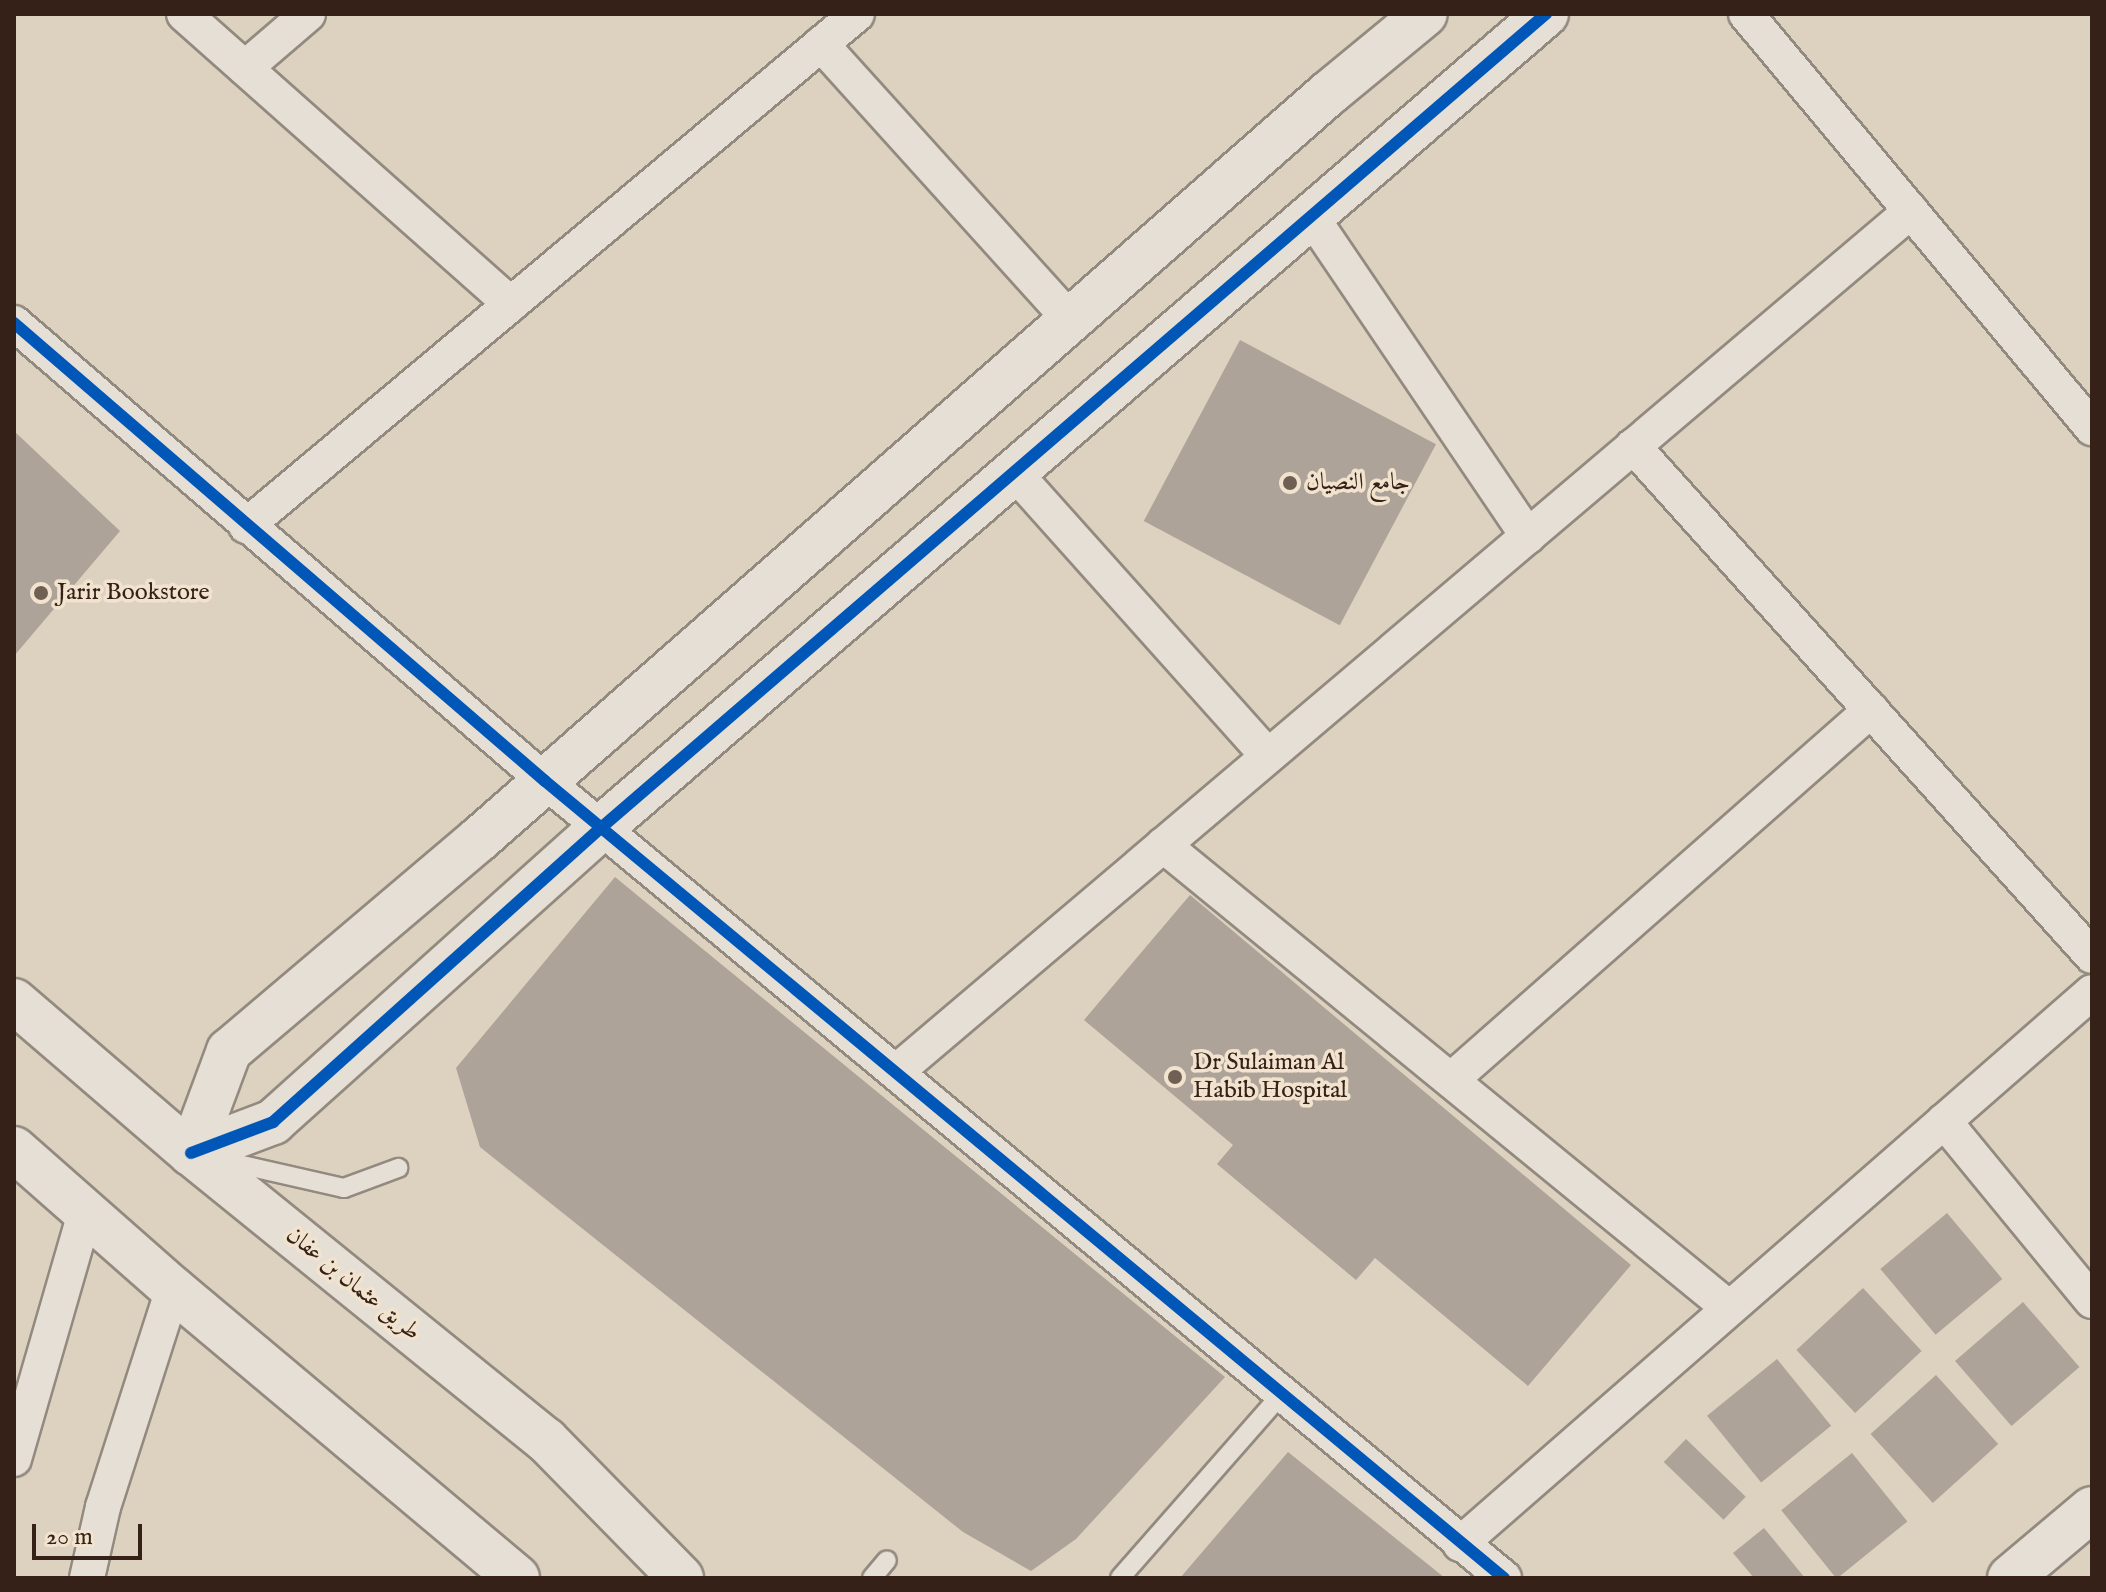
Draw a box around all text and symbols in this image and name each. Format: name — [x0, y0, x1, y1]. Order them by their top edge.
place label: جامع النصيان — [1306, 469, 1410, 497]
marker: جامع النصيان — [1281, 474, 1299, 492]
place label: Jarir Bookstore — [57, 579, 210, 607]
marker: Jarir Bookstore — [32, 584, 50, 602]
place label: Dr Sulaiman Al Habib Hospital — [1193, 1049, 1347, 1105]
marker: Dr Sulaiman Al Habib Hospital — [1164, 1066, 1186, 1088]
street label: طريق عثمان بن عفان — [280, 1221, 426, 1347]
scale bar — [36, 1508, 146, 1558]
text: 20 m — [46, 1522, 93, 1553]

